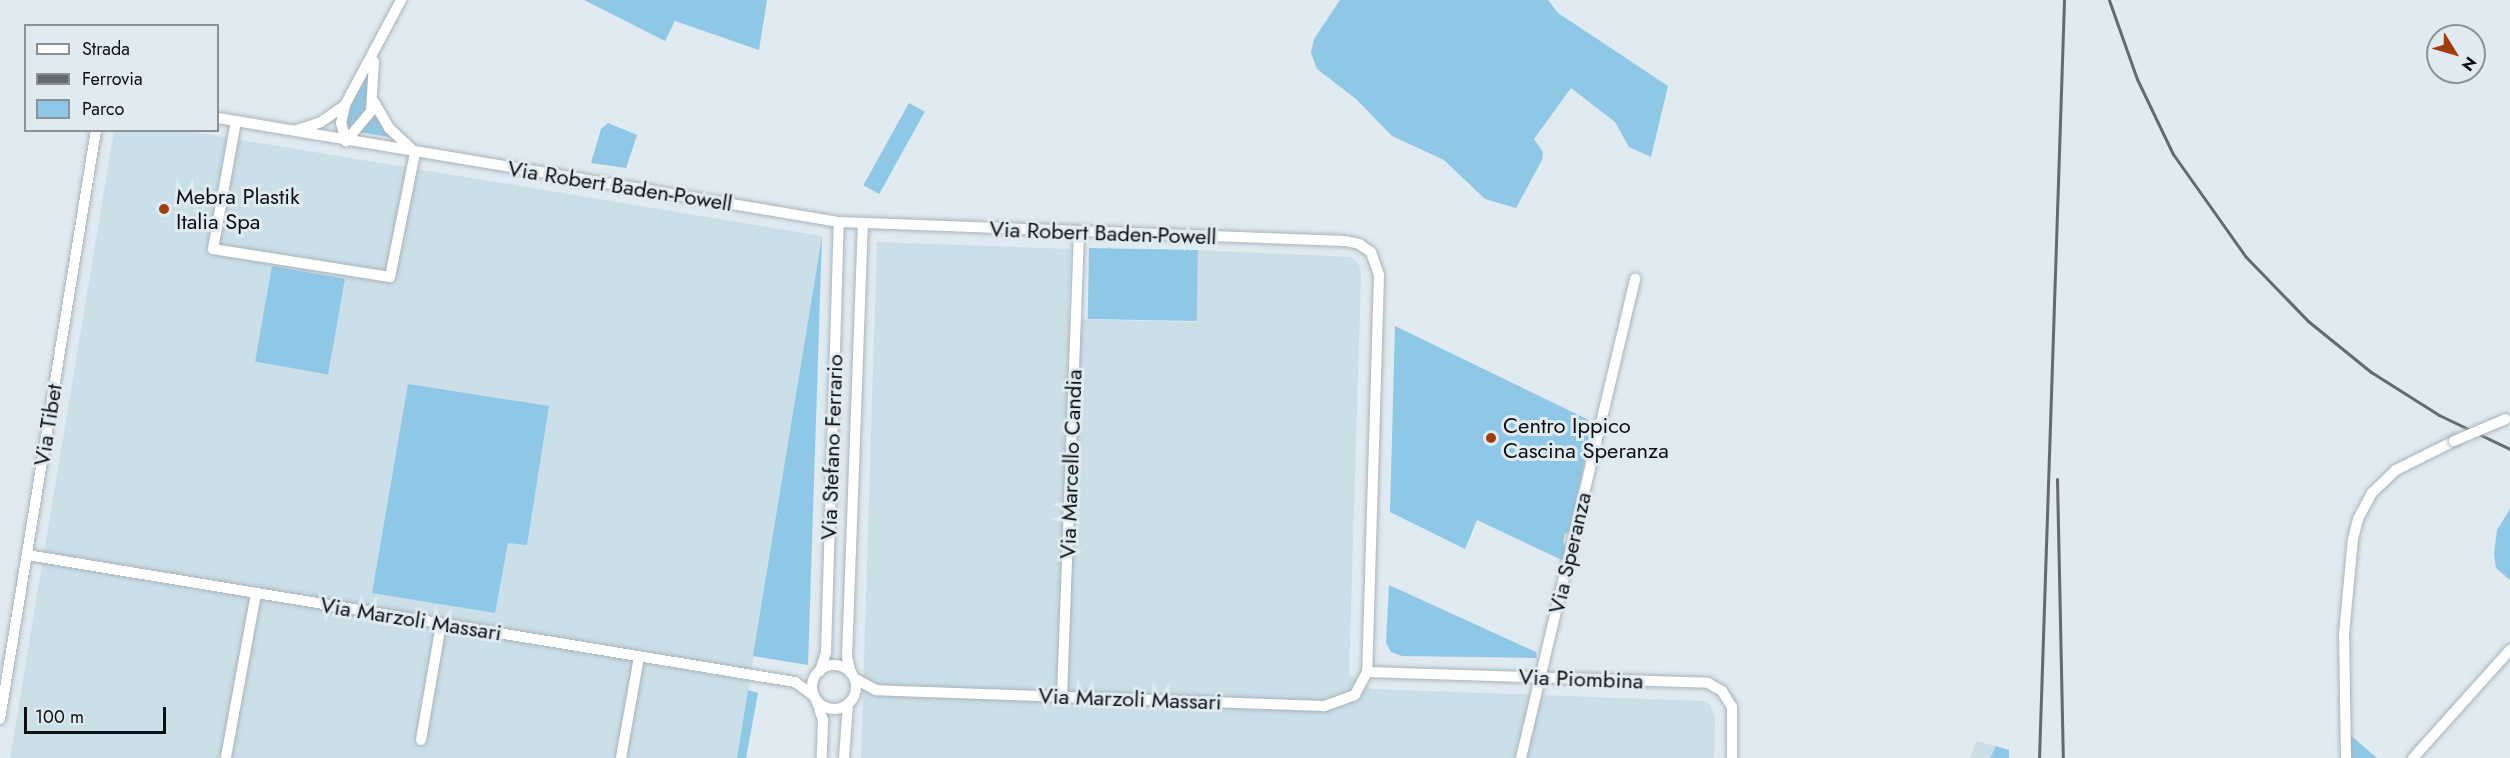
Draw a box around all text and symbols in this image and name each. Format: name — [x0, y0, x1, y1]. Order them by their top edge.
legend — [24, 24, 219, 132]
north arrow — [2426, 24, 2486, 84]
text: Strada — [82, 36, 130, 62]
text: N — [2456, 52, 2482, 76]
text: Ferrovia — [82, 66, 143, 92]
text: Parco — [82, 96, 124, 122]
street label: Via Robert Baden-Powell — [506, 155, 734, 217]
place label: Mebra Plastik Italia Spa — [176, 183, 300, 234]
marker: Mebra Plastik Italia Spa — [157, 202, 171, 216]
street label: Via Robert Baden-Powell — [989, 216, 1217, 250]
street label: Via Stefano Ferrario — [816, 354, 848, 540]
street label: Via Marcello Candia — [1054, 369, 1088, 559]
street label: Via Tibet — [29, 382, 67, 468]
place label: Centro Ippico Cascina Speranza — [1503, 412, 1669, 464]
marker: Centro Ippico Cascina Speranza — [1484, 431, 1498, 445]
street label: Via Speranza — [1543, 490, 1597, 616]
street label: Via Marzoli Massari — [318, 592, 504, 646]
street label: Via Piombina — [1518, 664, 1644, 694]
street label: Via Marzoli Massari — [1038, 683, 1222, 715]
scale bar — [27, 695, 170, 733]
text: 100 m — [35, 704, 84, 730]

